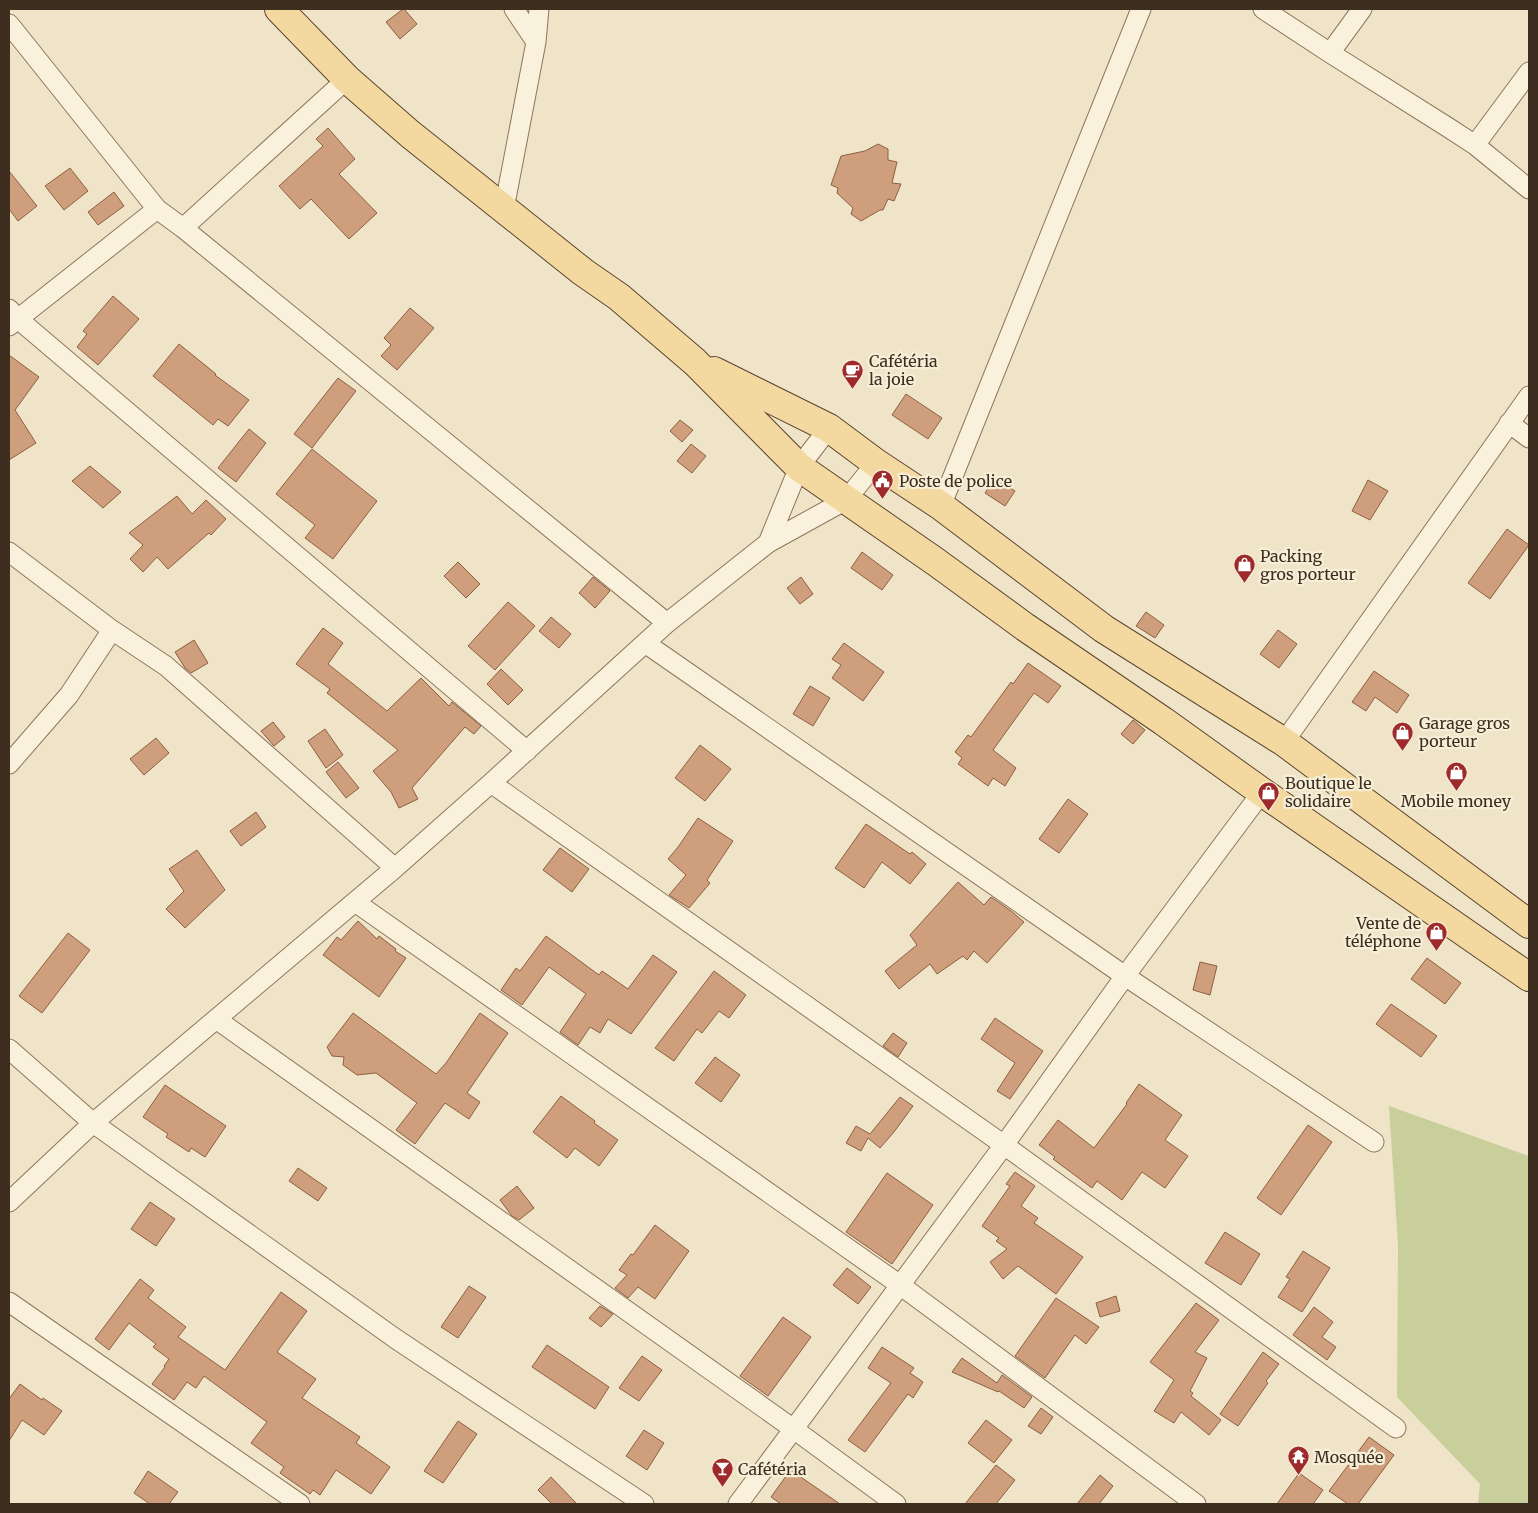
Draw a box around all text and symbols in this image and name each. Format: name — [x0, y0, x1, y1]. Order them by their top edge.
place label: Cafétéria la joie — [869, 351, 938, 389]
cafe icon: Cafétéria la joie — [841, 358, 865, 389]
public building icon: Poste de police — [871, 469, 895, 500]
place label: Poste de police — [899, 471, 1012, 491]
place label: Packing gros porteur — [1260, 546, 1356, 584]
shop icon: Packing gros porteur — [1232, 553, 1256, 584]
place label: Garage gros porteur — [1419, 713, 1510, 751]
shop icon: Garage gros porteur — [1391, 720, 1415, 751]
shop icon: Mobile money — [1444, 760, 1468, 791]
place label: Boutique le solidaire — [1285, 773, 1372, 811]
shop icon: Boutique le solidaire — [1257, 780, 1281, 811]
place label: Mobile money — [1401, 791, 1512, 811]
place label: Vente de téléphone — [1345, 913, 1421, 951]
shop icon: Vente de téléphone — [1425, 920, 1449, 951]
temple icon: Mosquée — [1286, 1445, 1310, 1476]
place label: Mosquée — [1314, 1447, 1383, 1467]
bar icon: Cafétéria — [710, 1457, 734, 1488]
place label: Cafétéria — [738, 1459, 807, 1479]

